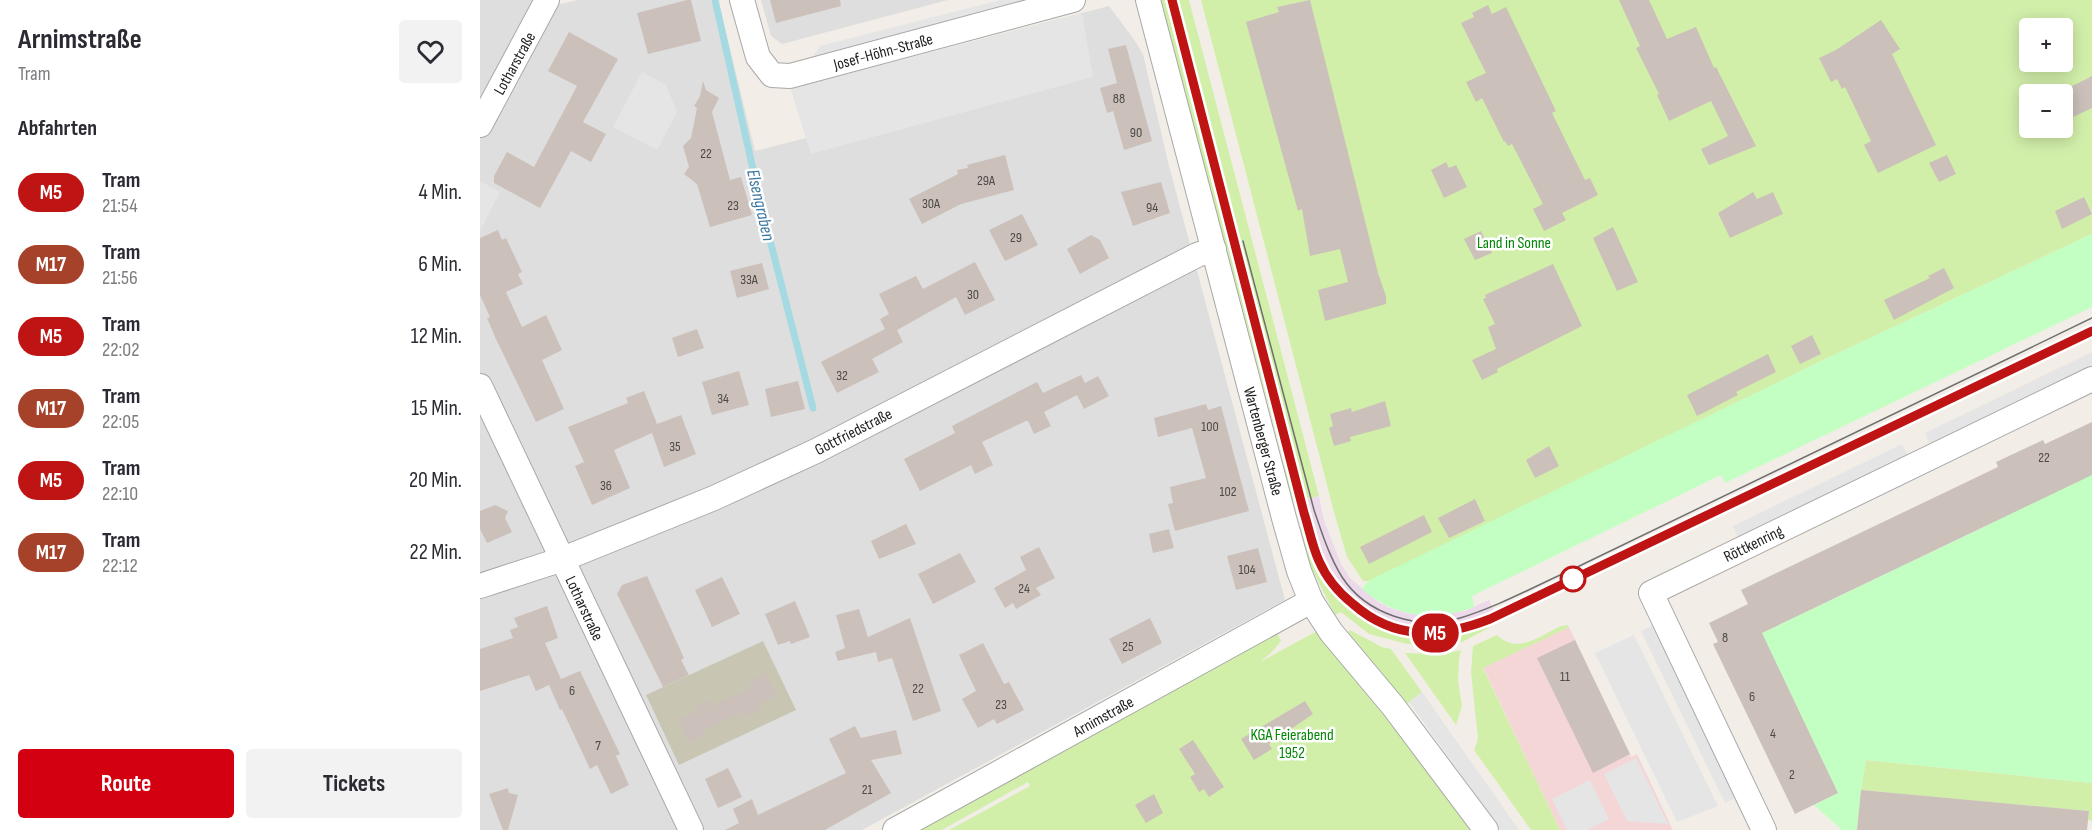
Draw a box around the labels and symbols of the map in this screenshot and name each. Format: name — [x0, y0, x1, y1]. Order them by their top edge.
street label: Lotharstraße — [490, 29, 540, 98]
street label: Josef-Höhn-Straße — [831, 30, 935, 75]
house number: 88 — [1113, 90, 1125, 107]
house number: 90 — [1130, 124, 1142, 141]
house number: 22 — [700, 145, 712, 162]
water label: Elsengraben — [742, 167, 779, 243]
house number: 29A — [977, 172, 996, 189]
house number: 30A — [922, 195, 941, 212]
house number: 23 — [727, 197, 739, 214]
house number: 94 — [1146, 199, 1158, 216]
house number: 29 — [1010, 229, 1022, 246]
park label: Land in Sonne — [1477, 234, 1551, 253]
house number: 33A — [740, 271, 759, 288]
house number: 30 — [967, 286, 979, 303]
house number: 32 — [836, 367, 848, 384]
street label: Wartenberger Straße — [1239, 385, 1286, 498]
house number: 34 — [717, 390, 729, 407]
street label: Gottfriedstraße — [812, 405, 895, 460]
house number: 100 — [1201, 418, 1219, 435]
house number: 35 — [669, 438, 681, 455]
house number: 22 — [2038, 449, 2050, 466]
house number: 36 — [600, 477, 612, 494]
house number: 102 — [1220, 483, 1237, 500]
street label: Röttkenring — [1721, 522, 1786, 567]
house number: 104 — [1239, 561, 1256, 578]
unlabelled marker — [1560, 566, 1586, 592]
street label: Lotharstraße — [560, 573, 607, 644]
house number: 24 — [1018, 580, 1030, 597]
line badge: M5 — [1408, 614, 1462, 652]
house number: 8 — [1722, 629, 1728, 646]
house number: 25 — [1122, 638, 1134, 655]
house number: 11 — [1560, 668, 1570, 685]
house number: 22 — [912, 680, 924, 697]
house number: 6 — [569, 682, 575, 699]
house number: 6 — [1749, 688, 1755, 705]
street label: Arnimstraße — [1069, 693, 1137, 742]
house number: 23 — [995, 696, 1007, 713]
house number: 4 — [1770, 725, 1776, 742]
park label: KGA Feierabend 1952 — [1250, 726, 1334, 763]
house number: 7 — [595, 737, 601, 754]
house number: 2 — [1789, 766, 1795, 783]
house number: 21 — [862, 781, 872, 798]

